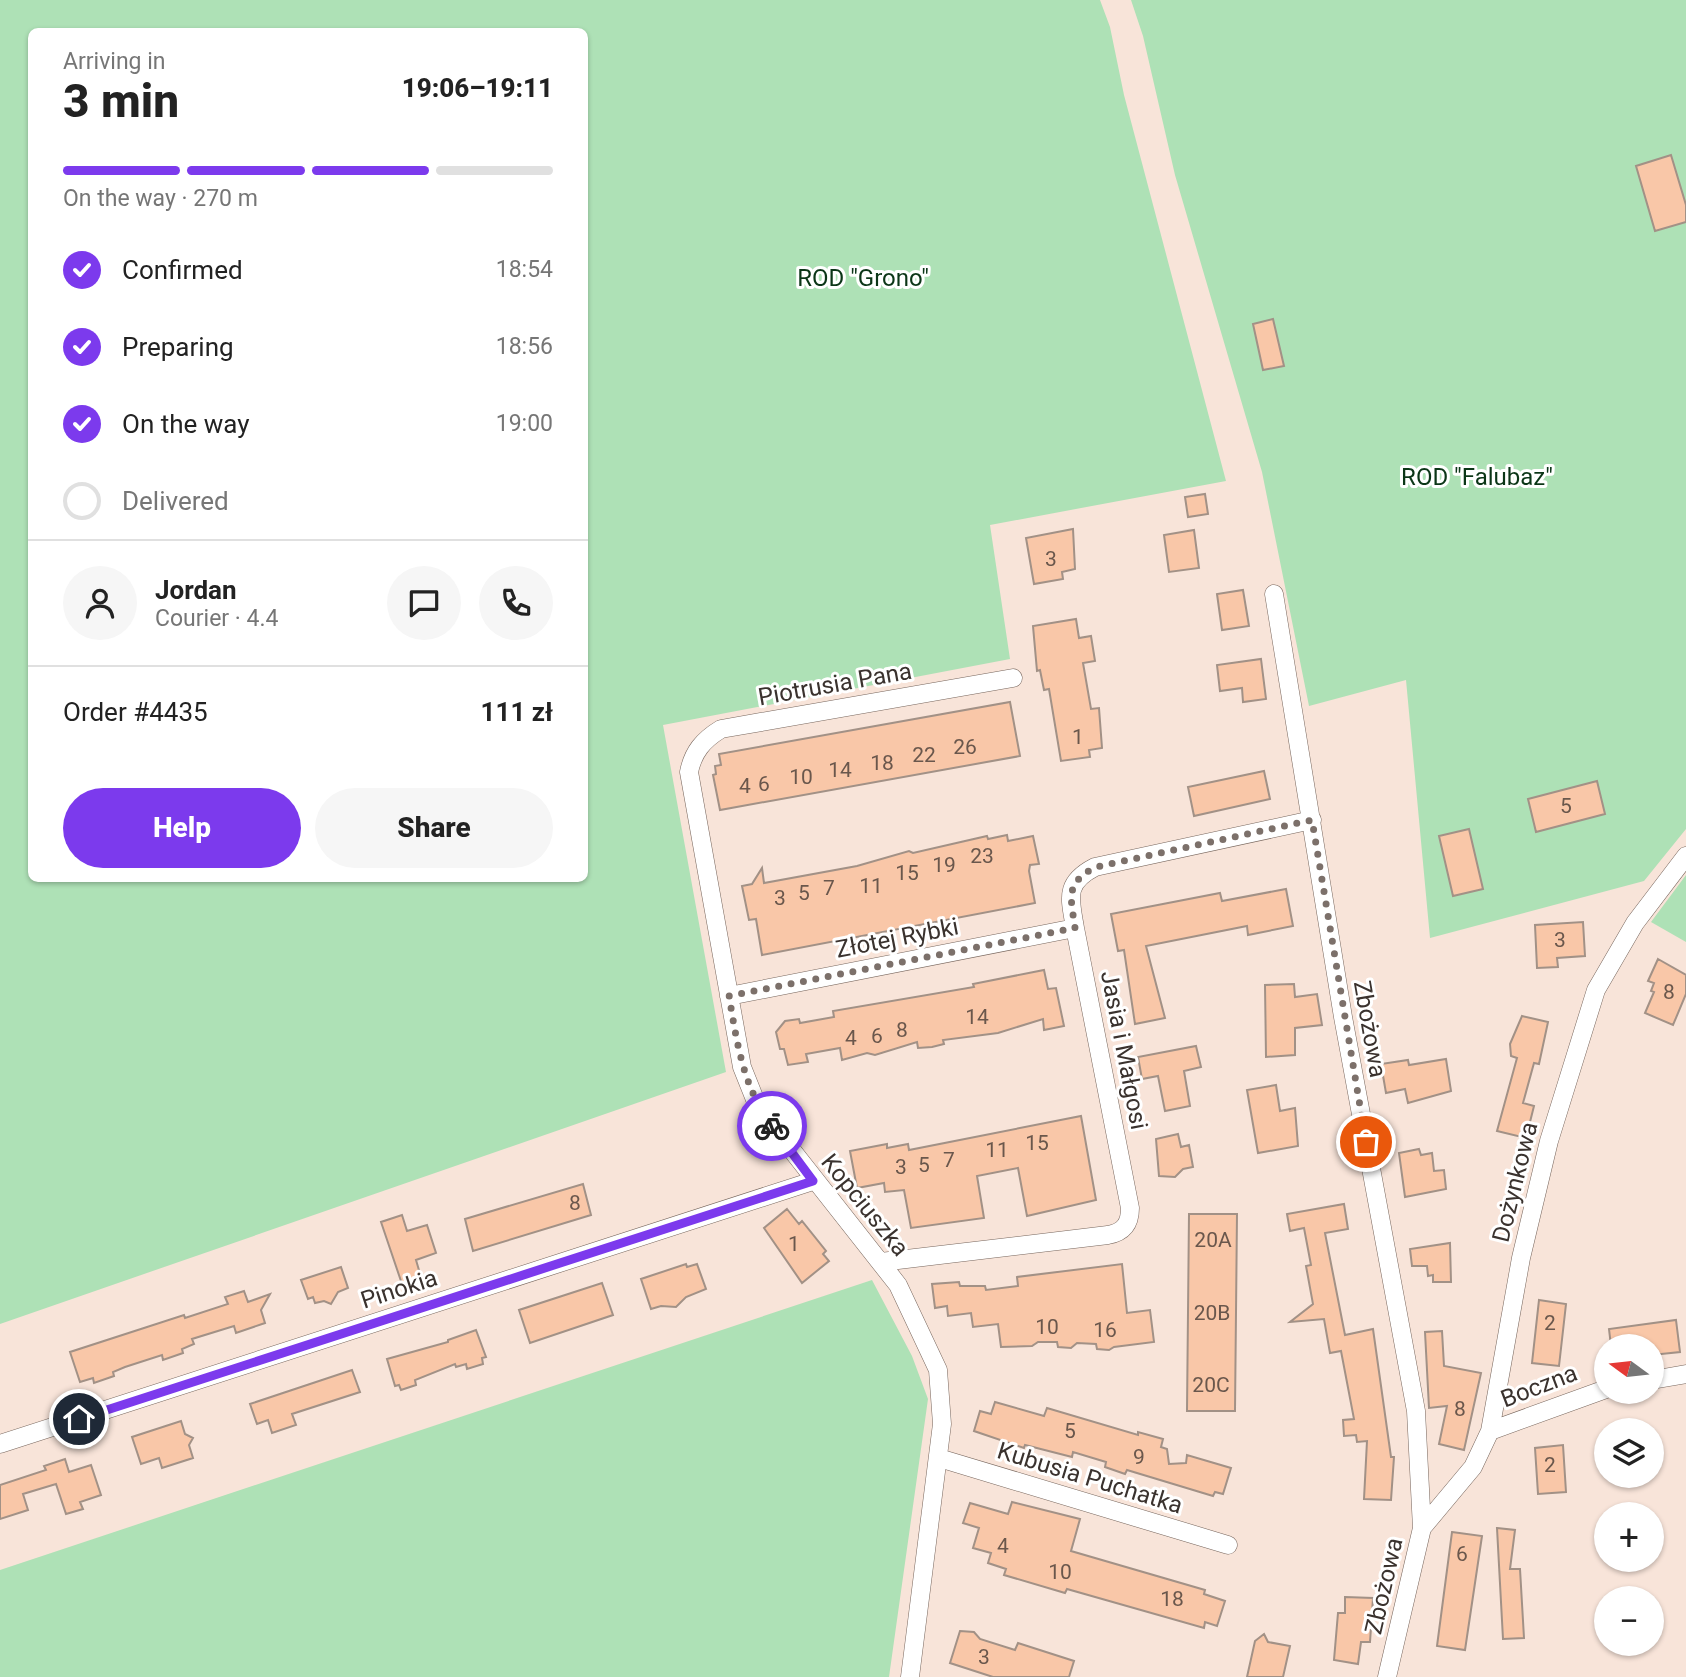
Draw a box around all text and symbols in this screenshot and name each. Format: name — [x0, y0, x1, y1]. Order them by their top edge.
text: Arriving in — [63, 48, 166, 75]
text: 19:06–19:11 — [402, 73, 553, 103]
text: 3 min — [63, 74, 179, 128]
text: On the way · 270 m — [63, 185, 258, 212]
icon: check — [63, 251, 101, 289]
text: Confirmed — [122, 255, 243, 285]
text: 18:54 — [496, 256, 553, 283]
park label: ROD "Grono" — [797, 264, 929, 292]
icon: check — [63, 328, 101, 366]
text: Preparing — [122, 332, 234, 362]
text: 18:56 — [496, 333, 553, 360]
icon: check — [63, 405, 101, 443]
text: On the way — [122, 409, 250, 439]
text: 19:00 — [496, 410, 553, 437]
park label: ROD "Falubaz" — [1401, 463, 1553, 491]
text: Delivered — [122, 486, 229, 516]
house number: 3 — [1045, 547, 1057, 571]
button: person — [63, 566, 137, 640]
button: chat — [387, 566, 461, 640]
button: phone — [479, 566, 553, 640]
text: Jordan — [155, 575, 237, 605]
text: Courier · 4.4 — [155, 605, 278, 632]
street label: Piotrusia Pana — [756, 657, 914, 711]
text: Order #4435 — [63, 697, 208, 727]
text: 111 zł — [481, 697, 553, 727]
house number: 1 — [1072, 725, 1084, 749]
house number: 26 — [953, 735, 977, 759]
house number: 22 — [912, 743, 936, 767]
house number: 18 — [870, 751, 894, 775]
house number: 14 — [828, 758, 852, 782]
house number: 10 — [789, 765, 813, 789]
house number: 6 — [758, 772, 770, 796]
house number: 4 — [739, 774, 751, 798]
button: Help — [63, 788, 301, 868]
button: Share — [315, 788, 553, 868]
house number: 5 — [1560, 794, 1572, 818]
house number: 23 — [970, 844, 994, 868]
house number: 19 — [932, 853, 956, 877]
house number: 15 — [895, 861, 919, 885]
house number: 11 — [859, 874, 883, 898]
house number: 7 — [823, 876, 835, 900]
house number: 5 — [798, 881, 810, 905]
house number: 3 — [774, 886, 786, 910]
street label: Złotej Rybki — [833, 912, 961, 964]
house number: 3 — [1554, 928, 1566, 952]
street label: Jasia i Małgosi — [1095, 968, 1153, 1132]
street label: Zbożowa — [1348, 978, 1392, 1080]
house number: 8 — [1663, 980, 1675, 1004]
house number: 14 — [965, 1005, 989, 1029]
house number: 8 — [896, 1018, 908, 1042]
house number: 6 — [871, 1024, 883, 1048]
house number: 4 — [845, 1026, 857, 1050]
courier — [737, 1091, 807, 1161]
icon: bike — [753, 1107, 791, 1145]
pin — [1336, 1112, 1396, 1172]
street label: Dożynkowa — [1487, 1119, 1543, 1245]
icon: bag — [1347, 1123, 1385, 1161]
house number: 15 — [1025, 1131, 1049, 1155]
house number: 11 — [985, 1138, 1009, 1162]
street label: Kopciuszka — [815, 1148, 915, 1262]
house number: 7 — [943, 1148, 955, 1172]
house number: 5 — [918, 1153, 930, 1177]
house number: 3 — [895, 1155, 907, 1179]
house number: 8 — [569, 1191, 581, 1215]
house number: 20A — [1194, 1228, 1232, 1252]
house number: 1 — [788, 1232, 800, 1256]
street label: Pinokia — [357, 1263, 441, 1315]
house number: 20B — [1194, 1301, 1230, 1325]
house number: 2 — [1544, 1311, 1556, 1335]
house number: 10 — [1035, 1315, 1059, 1339]
house number: 16 — [1093, 1318, 1117, 1342]
north arrow — [1594, 1334, 1664, 1404]
map controls — [1594, 1334, 1664, 1656]
street label: Boczna — [1497, 1359, 1581, 1413]
house number: 20C — [1192, 1373, 1230, 1397]
pin — [49, 1389, 109, 1449]
house number: 8 — [1454, 1397, 1466, 1421]
icon: home — [60, 1400, 98, 1438]
button: layers — [1594, 1418, 1664, 1488]
house number: 5 — [1064, 1419, 1076, 1443]
street label: Kubusia Puchatka — [994, 1437, 1186, 1519]
house number: 9 — [1133, 1445, 1145, 1469]
house number: 2 — [1544, 1453, 1556, 1477]
button: + — [1594, 1502, 1664, 1572]
house number: 4 — [997, 1534, 1009, 1558]
street label: Zbożowa — [1359, 1535, 1409, 1637]
house number: 6 — [1456, 1542, 1468, 1566]
house number: 10 — [1048, 1560, 1072, 1584]
button: − — [1594, 1586, 1664, 1656]
house number: 18 — [1160, 1587, 1184, 1611]
house number: 3 — [978, 1645, 990, 1669]

